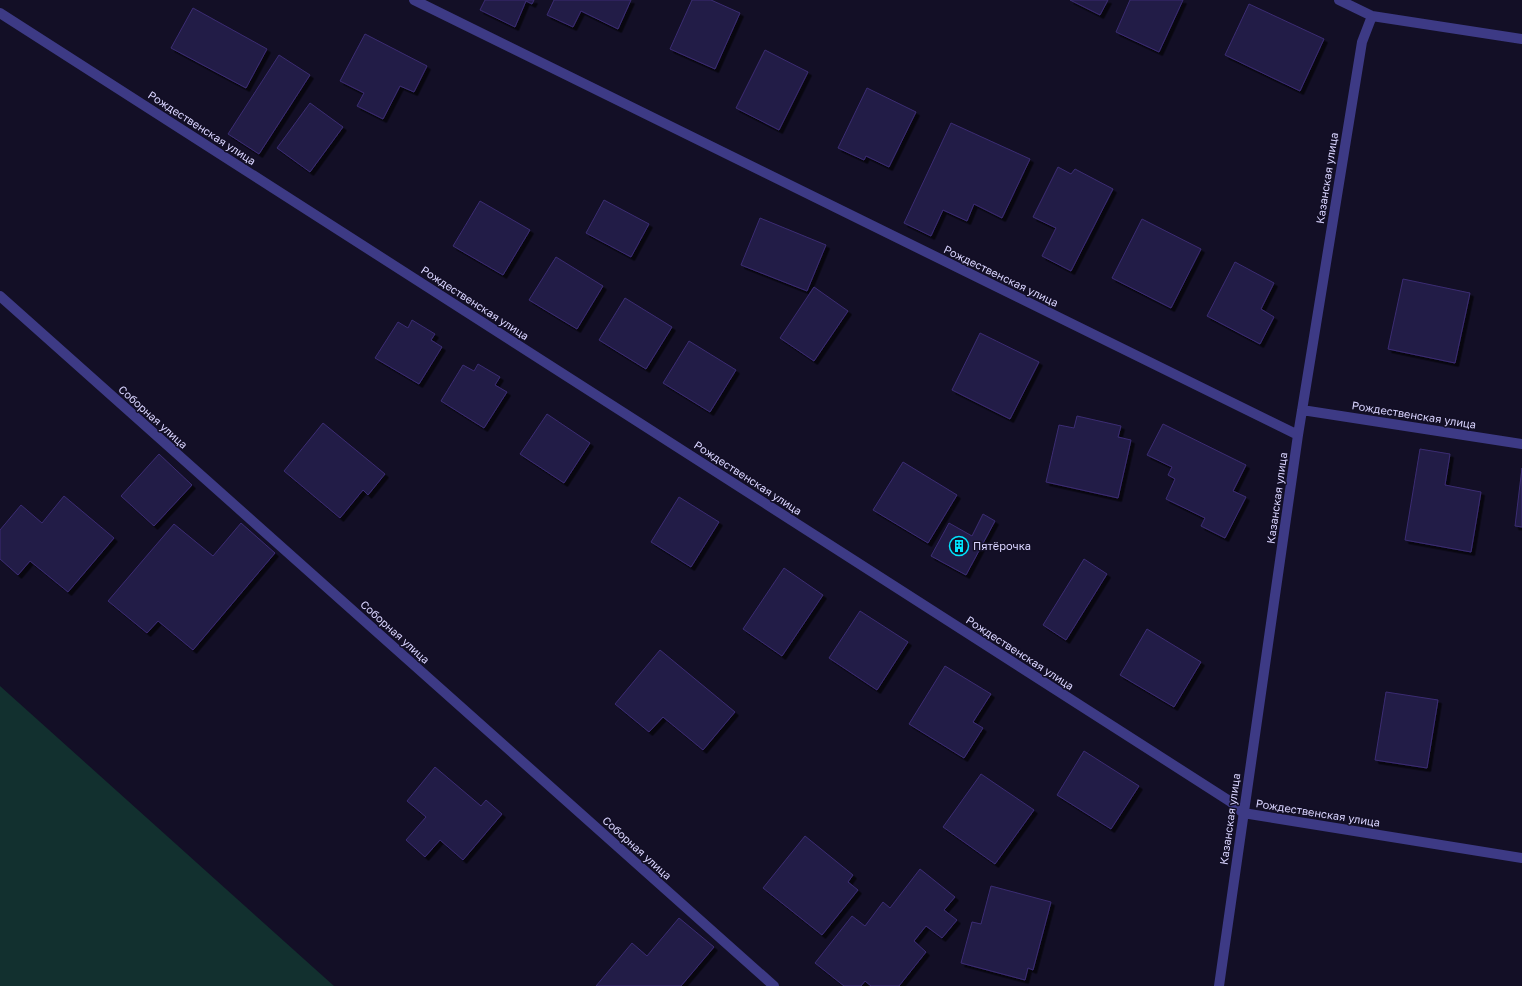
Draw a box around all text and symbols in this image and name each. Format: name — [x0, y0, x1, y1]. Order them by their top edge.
street label: Рождественская улица — [146, 88, 259, 167]
street label: Казанская улица — [1313, 131, 1340, 224]
street label: Рождественская улица — [942, 242, 1061, 309]
street label: Рождественская улица — [419, 263, 532, 342]
street label: Соборная улица — [116, 382, 190, 451]
street label: Рождественская улица — [1351, 398, 1477, 431]
street label: Рождественская улица — [692, 438, 805, 517]
street label: Казанская улица — [1264, 451, 1289, 544]
building icon: Пятёрочка — [948, 535, 970, 557]
place label: Пятёрочка — [973, 539, 1031, 552]
street label: Соборная улица — [358, 597, 432, 666]
street label: Рождественская улица — [964, 613, 1077, 692]
street label: Казанская улица — [1217, 772, 1242, 865]
street label: Рождественская улица — [1255, 796, 1381, 829]
street label: Соборная улица — [600, 813, 674, 882]

